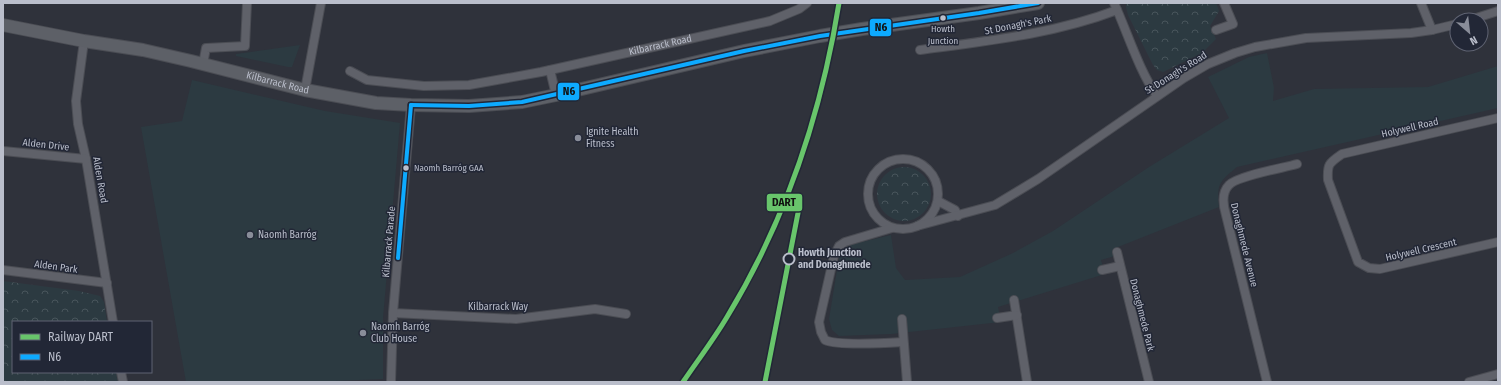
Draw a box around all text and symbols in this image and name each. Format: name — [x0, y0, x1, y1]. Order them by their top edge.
north arrow — [1449, 12, 1489, 52]
marker: Howth Junction — [938, 13, 948, 23]
street label: St Donagh's Park — [984, 13, 1053, 37]
line badge: N6 — [869, 18, 892, 37]
text: N6 — [875, 21, 887, 34]
place label: Howth Junction — [928, 24, 958, 46]
street label: Kilbarrack Road — [628, 33, 693, 58]
text: N — [1467, 33, 1479, 48]
street label: St Donagh's Road — [1143, 49, 1209, 97]
street label: Kilbarrack Road — [245, 69, 310, 97]
line badge: N6 — [557, 82, 580, 101]
text: N6 — [563, 85, 575, 98]
street label: Holywell Road — [1380, 116, 1440, 140]
place label: Ignite Health Fitness — [586, 126, 638, 150]
marker: Ignite Health Fitness — [573, 133, 583, 143]
street label: Alden Drive — [22, 137, 70, 153]
street label: Alden Road — [90, 156, 110, 204]
marker: Naomh Barróg GAA — [401, 163, 411, 173]
place label: Naomh Barróg GAA — [414, 163, 484, 173]
line badge: DART — [766, 193, 803, 212]
text: DART — [772, 196, 796, 209]
street label: Donaghmede Avenue — [1228, 202, 1260, 288]
street label: Kilbarrack Parade — [380, 206, 398, 278]
place label: Naomh Barróg — [258, 229, 317, 241]
marker: Naomh Barróg — [245, 230, 255, 240]
street label: Holywell Crescent — [1384, 236, 1458, 264]
place label: Howth Junction and Donaghmede — [798, 247, 871, 271]
marker: Howth Junction and Donaghmede — [782, 252, 796, 266]
street label: Alden Park — [34, 258, 79, 276]
street label: Donaghmede Park — [1127, 278, 1157, 353]
street label: Kilbarrack Way — [468, 301, 528, 313]
legend — [12, 321, 152, 373]
place label: Naomh Barróg Club House — [371, 321, 430, 345]
marker: Naomh Barróg Club House — [358, 328, 368, 338]
text: Railway DART — [48, 330, 114, 344]
text: N6 — [48, 350, 61, 364]

